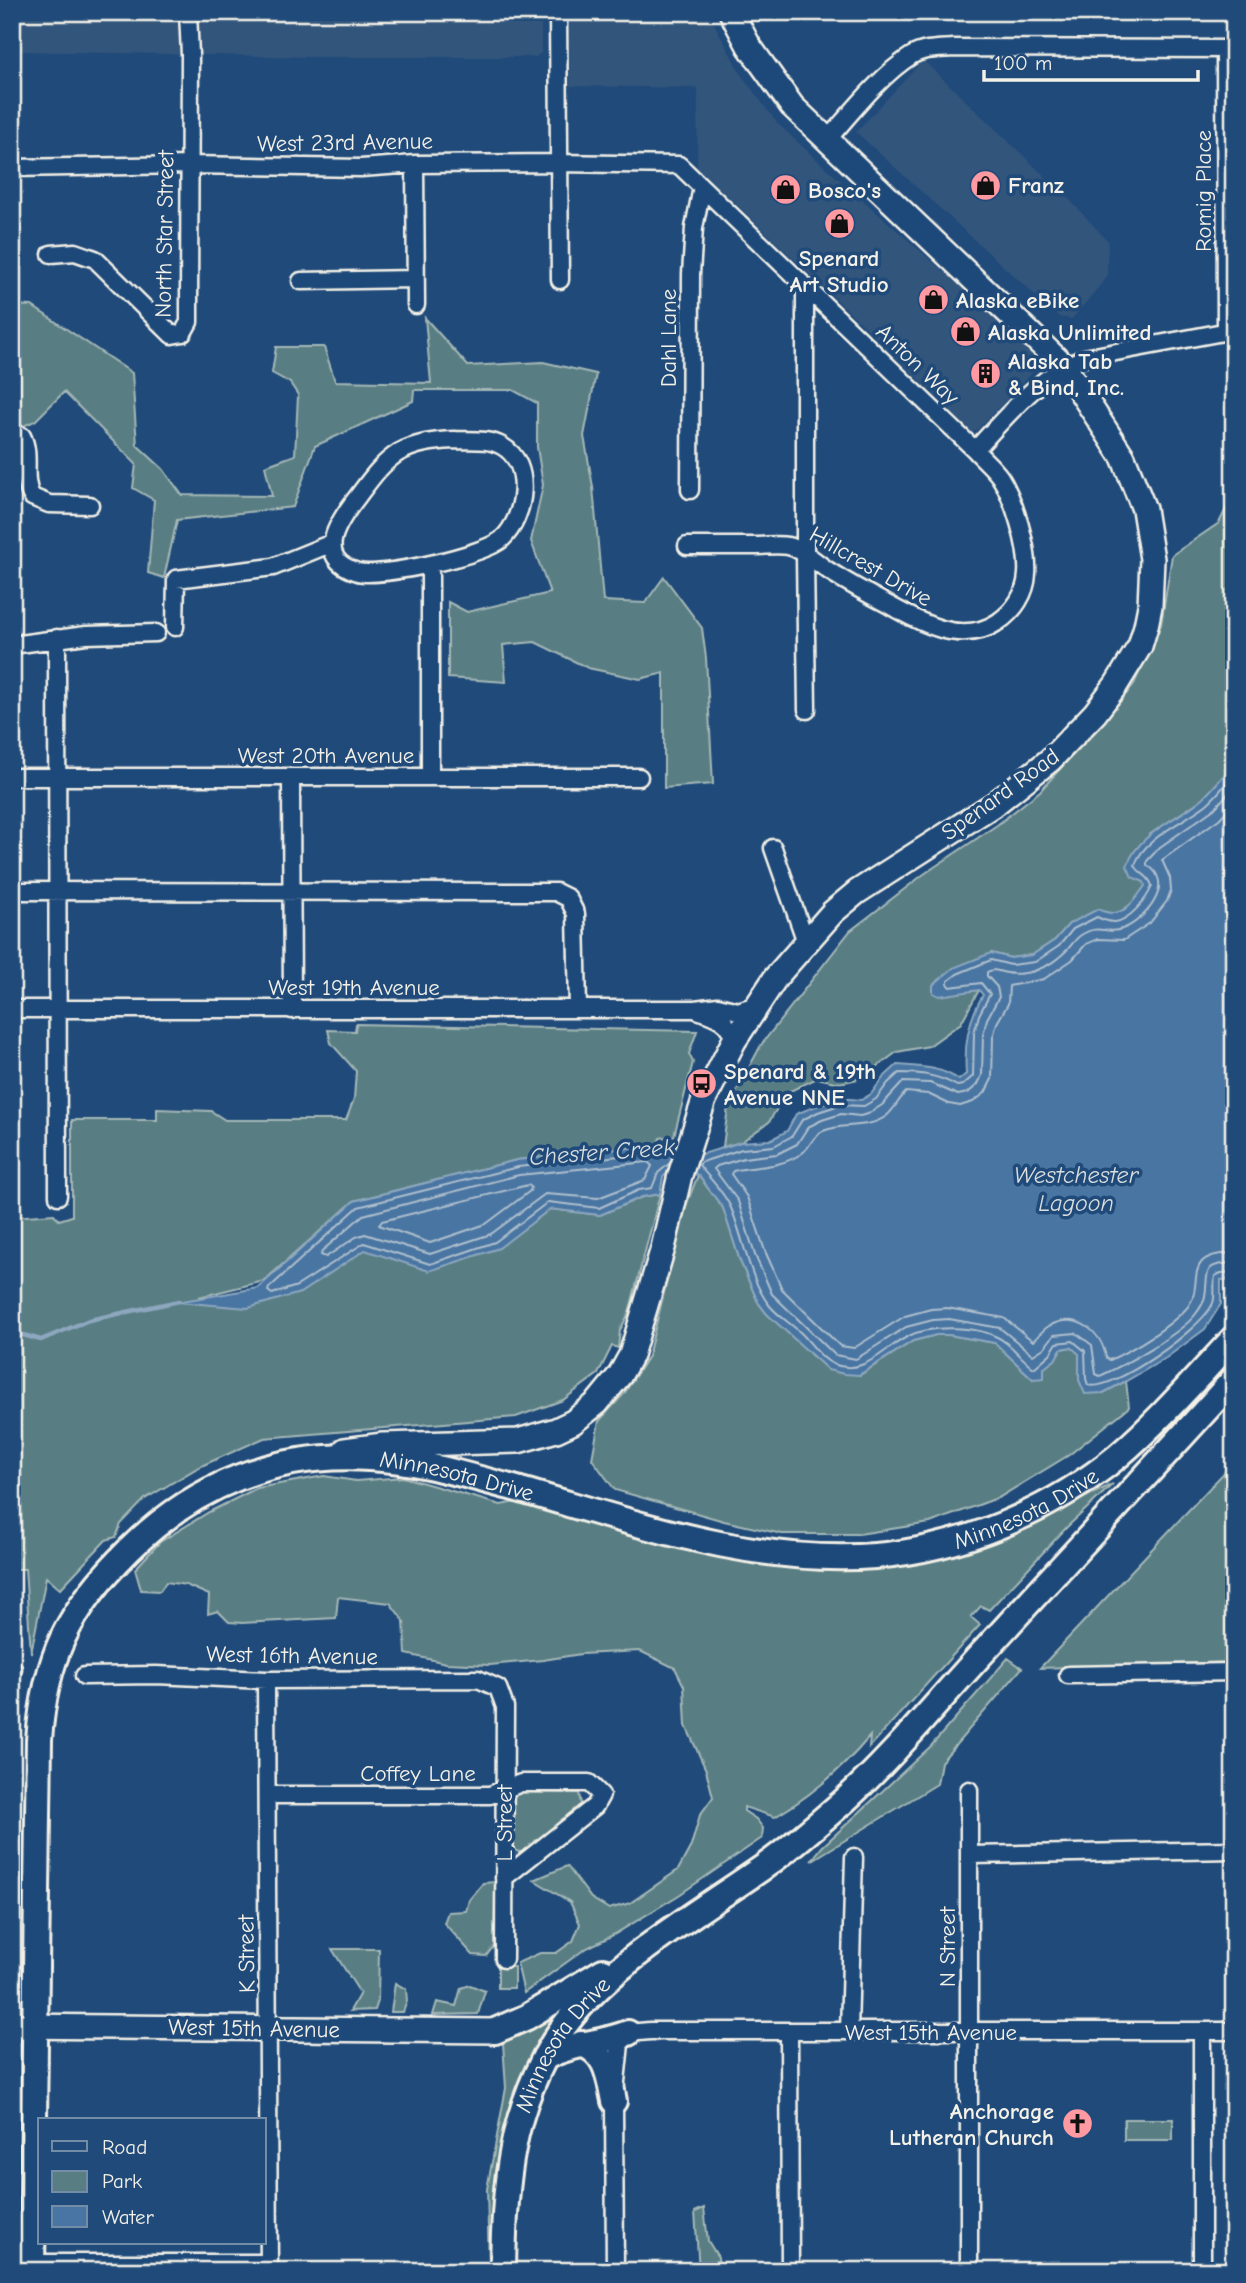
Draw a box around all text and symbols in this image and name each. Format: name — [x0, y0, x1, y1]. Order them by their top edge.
scale bar — [984, 38, 1197, 82]
text: 100 m — [994, 51, 1052, 75]
street label: West 23rd Avenue — [257, 127, 433, 158]
street label: Romig Place — [1190, 130, 1217, 252]
street label: North Star Street — [150, 148, 179, 318]
shop icon: Franz — [968, 168, 1002, 202]
place label: Franz — [1008, 172, 1064, 199]
shop icon: Bosco's — [768, 173, 802, 207]
place label: Bosco's — [808, 177, 881, 204]
shop icon: Spenard Art Studio — [822, 207, 856, 241]
place label: Spenard Art Studio — [789, 245, 889, 298]
shop icon: Alaska eBike — [916, 283, 950, 317]
place label: Alaska eBike — [956, 287, 1079, 314]
street label: Dahl Lane — [655, 289, 682, 387]
shop icon: Alaska Unlimited — [948, 315, 982, 349]
street label: Anton Way — [870, 318, 965, 411]
place label: Alaska Unlimited — [988, 319, 1151, 346]
place label: Alaska Tab & Bind, Inc. — [1008, 348, 1124, 401]
building icon: Alaska Tab & Bind, Inc. — [968, 357, 1002, 391]
street label: Hillcrest Drive — [805, 521, 937, 612]
street label: West 20th Avenue — [238, 742, 414, 769]
street label: Spenard Road — [936, 743, 1064, 846]
street label: West 19th Avenue — [268, 974, 440, 1001]
place label: Spenard & 19th Avenue NNE — [724, 1058, 876, 1111]
bus stop icon: Spenard & 19th Avenue NNE — [684, 1067, 718, 1101]
water label: Chester Creek — [528, 1133, 676, 1171]
water label: Westchester Lagoon — [1014, 1161, 1140, 1217]
street label: Minnesota Drive — [378, 1446, 537, 1507]
street label: Minnesota Drive — [950, 1462, 1104, 1555]
street label: West 16th Avenue — [206, 1641, 378, 1670]
street label: Coffey Lane — [360, 1760, 476, 1787]
street label: L Street — [491, 1783, 518, 1861]
street label: N Street — [934, 1905, 961, 1987]
street label: K Street — [232, 1913, 261, 1993]
street label: Minnesota Drive — [510, 1971, 616, 2116]
street label: West 15th Avenue — [168, 2014, 340, 2043]
street label: West 15th Avenue — [845, 2019, 1017, 2046]
place label: Anchorage Lutheran Church — [889, 2098, 1054, 2151]
church icon: Anchorage Lutheran Church — [1060, 2107, 1094, 2141]
legend — [38, 2118, 266, 2244]
text: Road — [102, 2135, 147, 2159]
text: Park — [102, 2169, 142, 2193]
text: Water — [102, 2205, 155, 2229]

